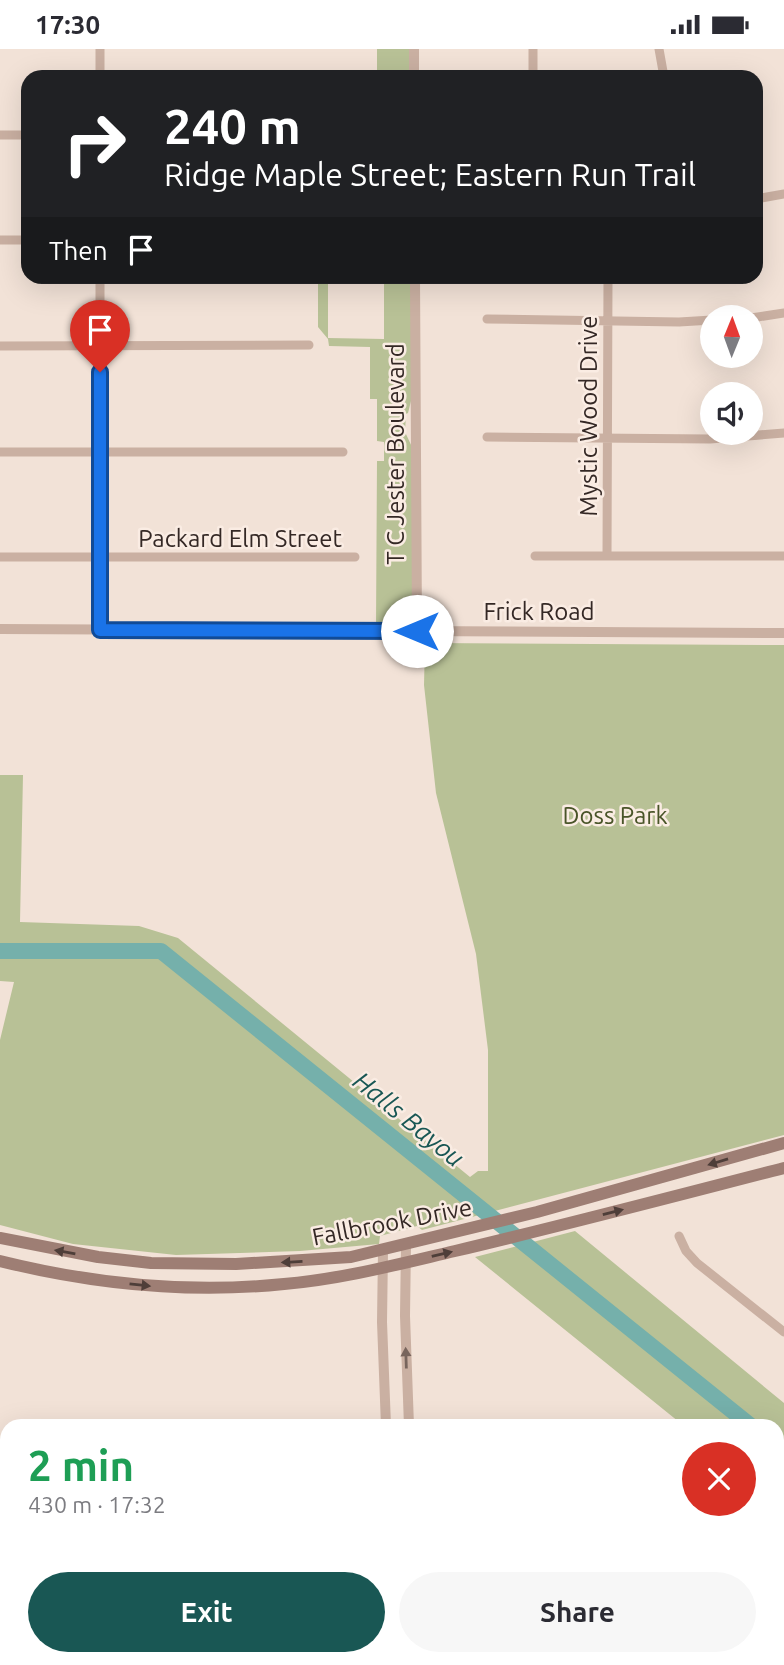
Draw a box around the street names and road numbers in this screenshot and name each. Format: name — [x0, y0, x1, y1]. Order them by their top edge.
street label: Mystic Wood Drive — [575, 316, 602, 516]
street label: T C Jester Boulevard — [382, 343, 409, 565]
street label: Packard Elm Street — [138, 525, 342, 552]
street label: Frick Road — [483, 598, 595, 625]
street label: Fallbrook Drive — [310, 1193, 474, 1251]

